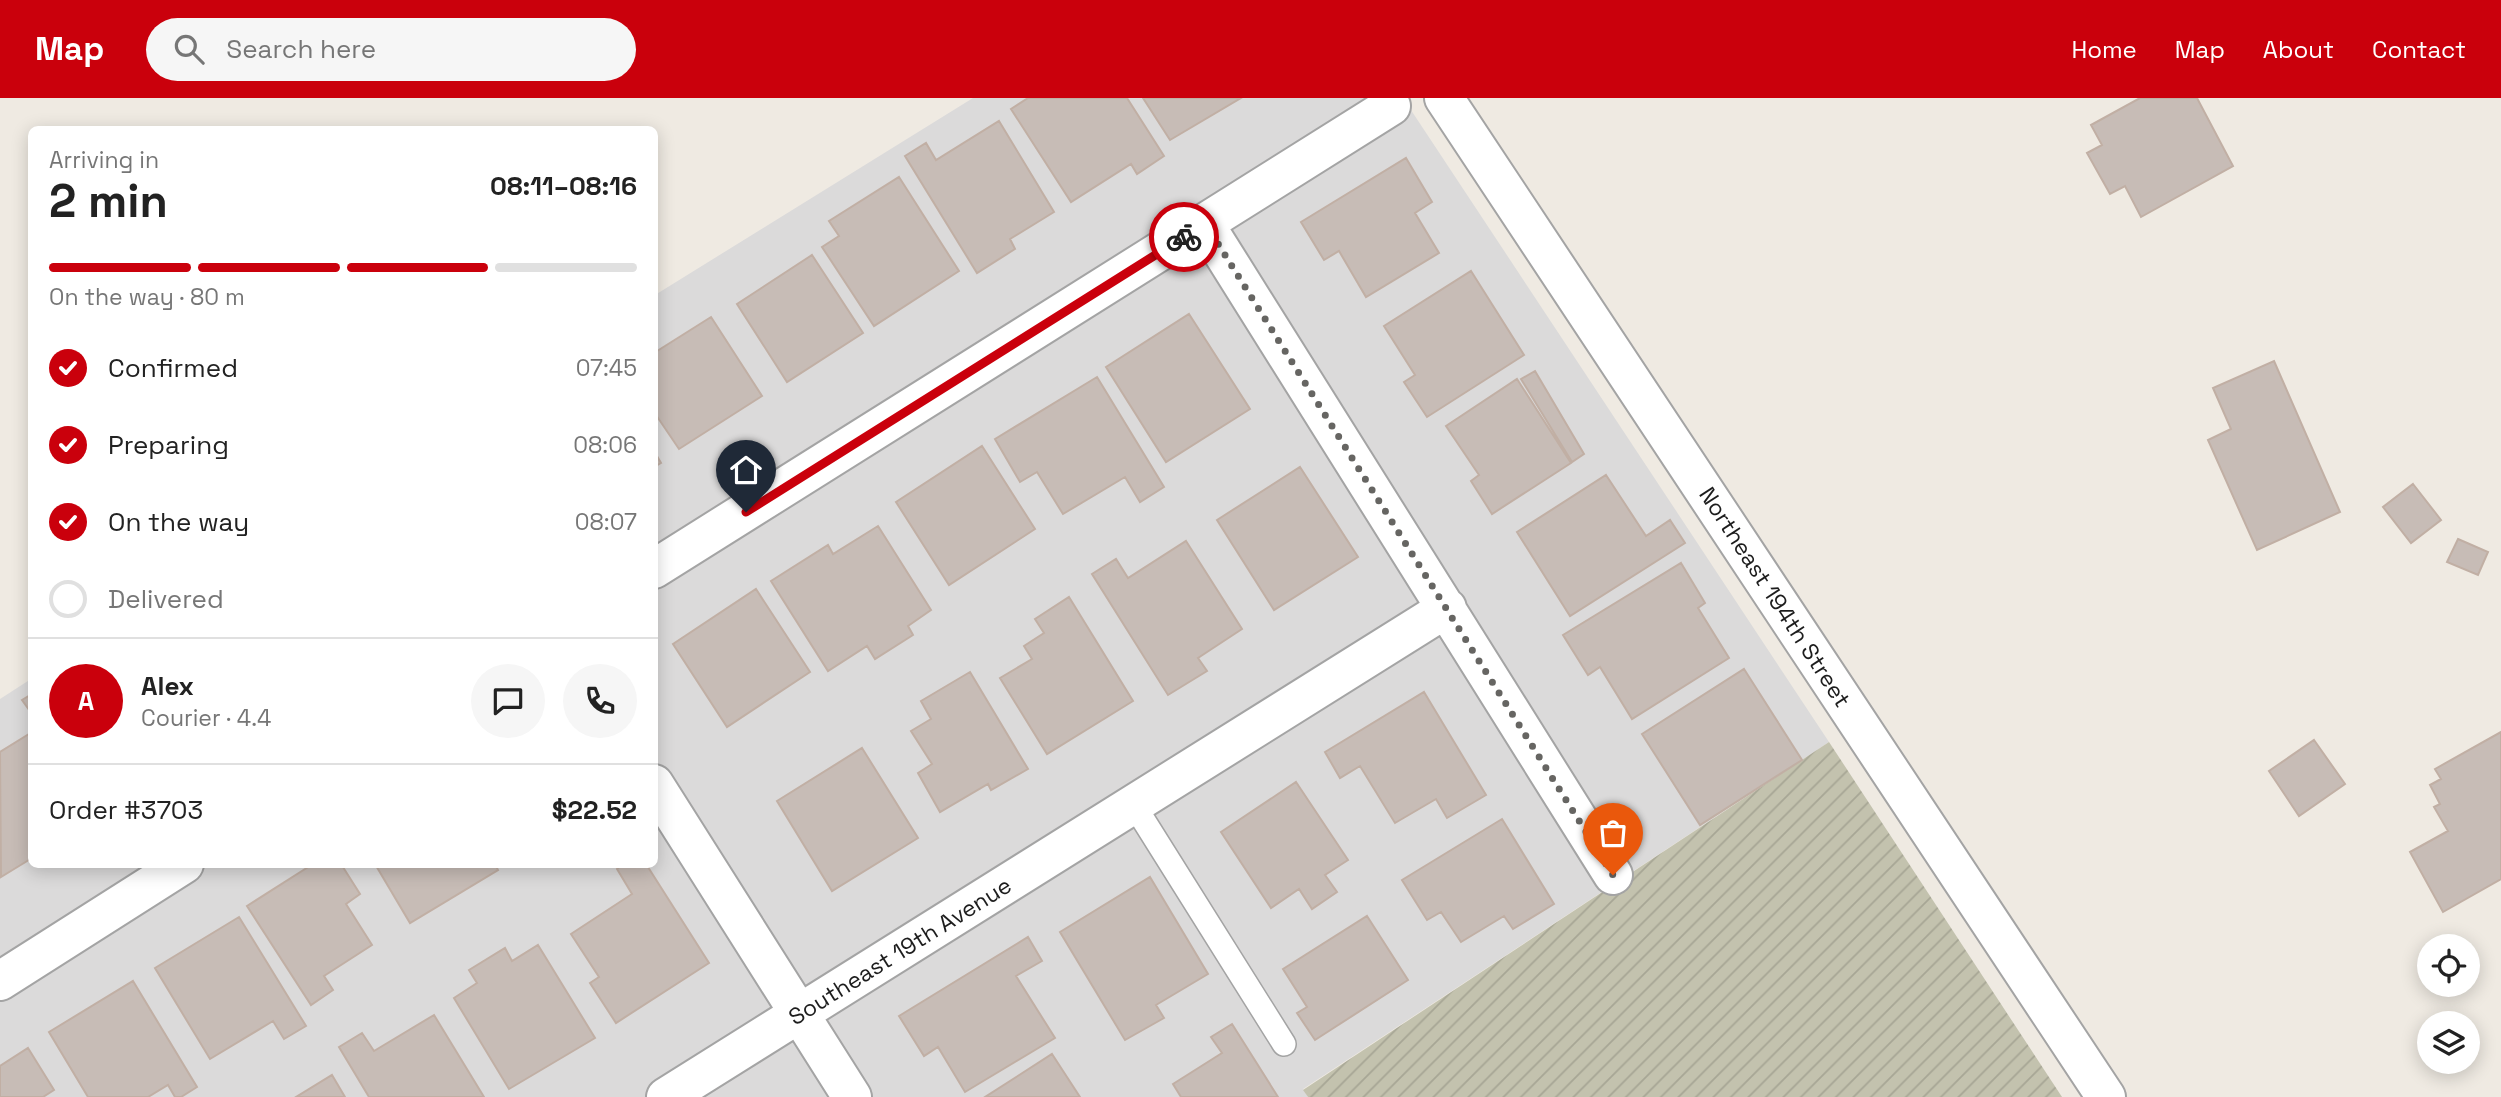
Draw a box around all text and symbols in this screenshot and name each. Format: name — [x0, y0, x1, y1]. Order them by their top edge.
search box — [146, 18, 636, 81]
text: Map — [35, 28, 104, 70]
icon: search — [170, 30, 208, 68]
text: Search here — [226, 32, 376, 66]
text: Home — [2071, 34, 2137, 65]
text: Map — [2175, 34, 2225, 65]
text: About — [2263, 34, 2334, 65]
text: Contact — [2372, 34, 2466, 65]
text: Arriving in — [49, 145, 159, 175]
text: 08:11–08:16 — [490, 169, 637, 203]
text: 2 min — [49, 172, 168, 230]
courier — [1149, 202, 1219, 272]
icon: bike — [1165, 218, 1203, 256]
text: On the way · 80 m — [49, 282, 245, 312]
icon: check — [49, 349, 87, 387]
text: Confirmed — [108, 351, 238, 385]
text: 07:45 — [576, 353, 637, 383]
icon: check — [49, 426, 87, 464]
text: Preparing — [108, 428, 229, 462]
text: 08:06 — [573, 430, 637, 460]
pin — [716, 440, 776, 512]
icon: home — [727, 451, 765, 489]
street label: Northeast 194th Street — [1692, 481, 1858, 713]
icon: check — [49, 503, 87, 541]
text: On the way — [108, 505, 249, 539]
text: 08:07 — [575, 507, 637, 537]
text: Delivered — [108, 582, 224, 616]
button: chat — [471, 664, 545, 738]
button: phone — [563, 664, 637, 738]
text: Alex — [141, 669, 194, 703]
text: A — [78, 684, 94, 718]
text: Courier · 4.4 — [141, 703, 271, 733]
text: Order #3703 — [49, 793, 203, 827]
text: $22.52 — [552, 793, 637, 827]
pin — [1583, 803, 1643, 875]
icon: bag — [1594, 814, 1632, 852]
street label: Southeast 19th Avenue — [783, 870, 1017, 1032]
map controls — [2417, 934, 2480, 1074]
button: locate — [2417, 934, 2480, 997]
button: layers — [2417, 1011, 2480, 1074]

